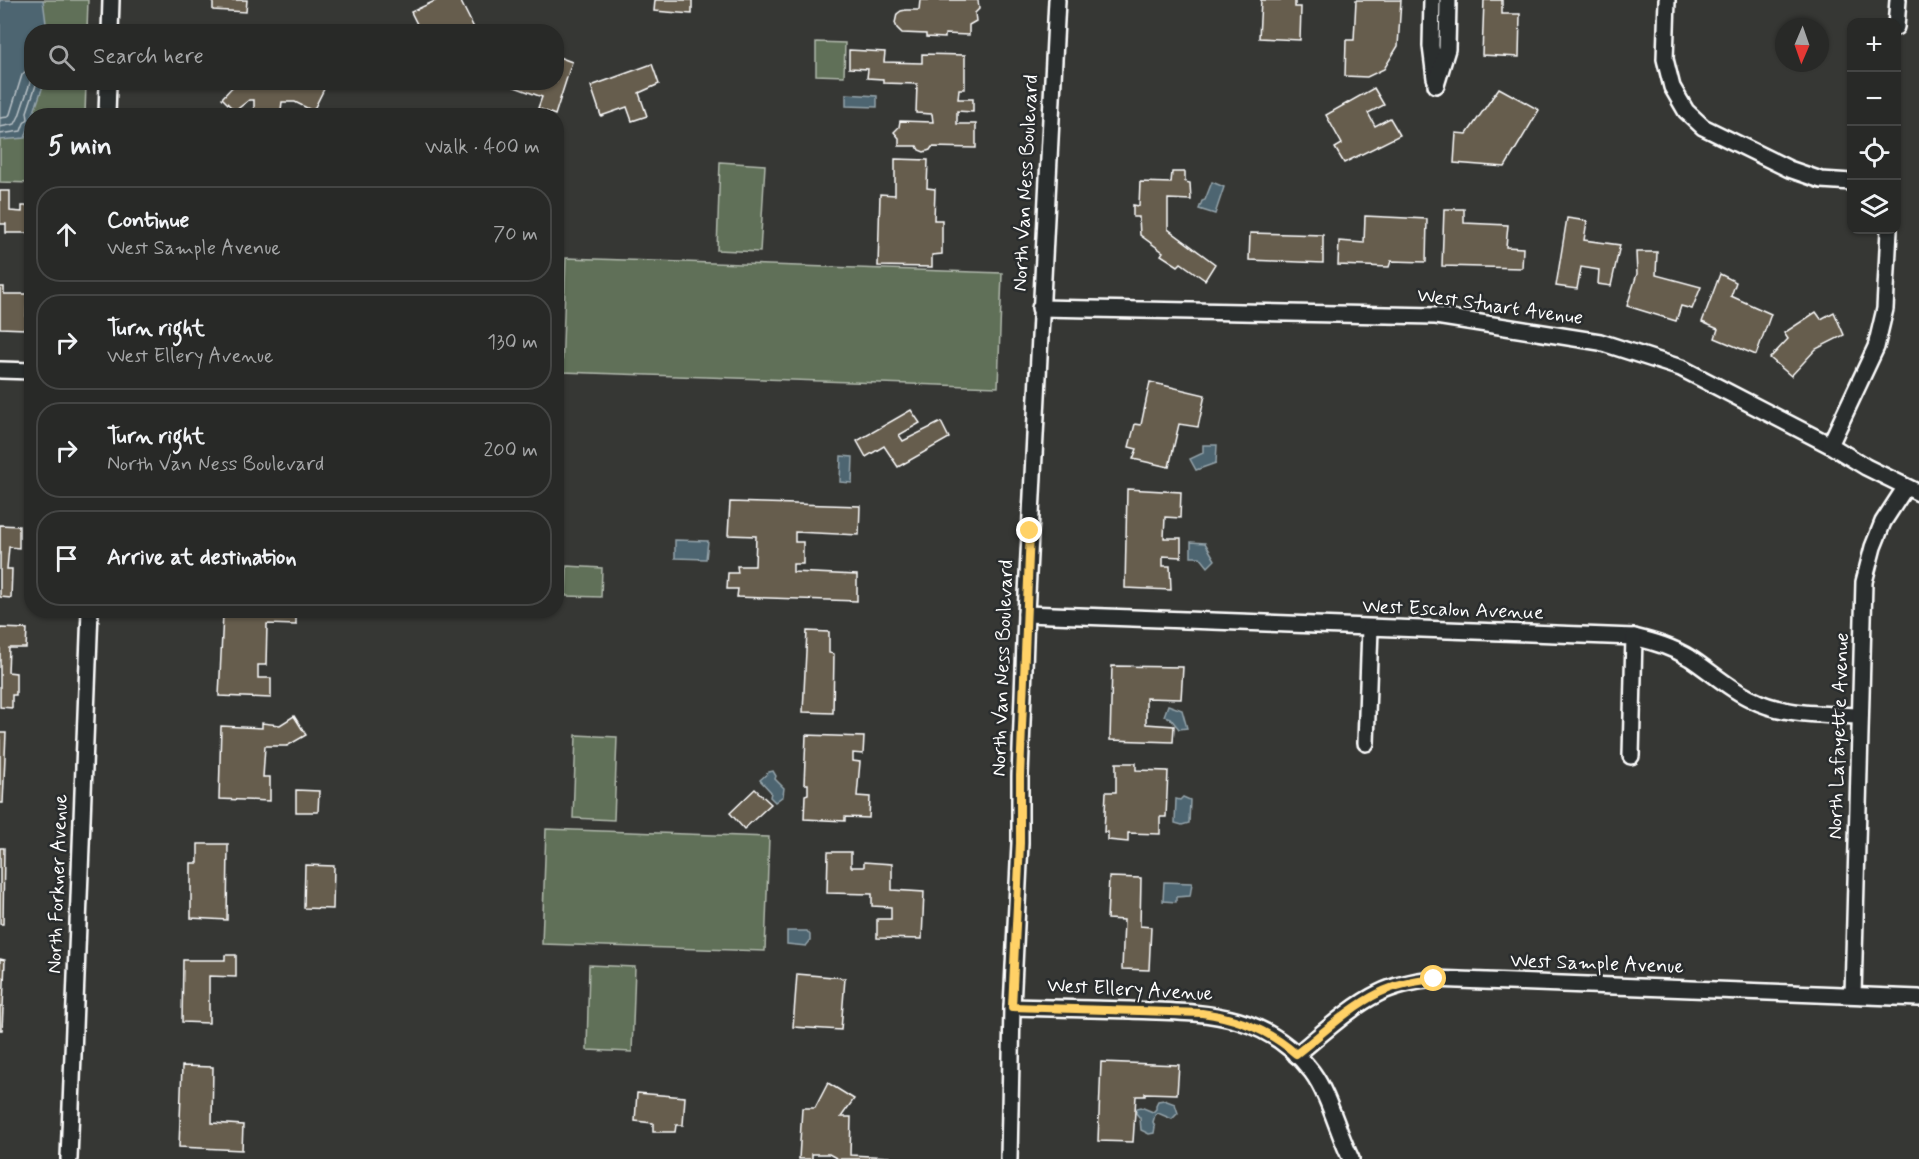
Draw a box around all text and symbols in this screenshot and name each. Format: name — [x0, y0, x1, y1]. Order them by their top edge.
north arrow — [1775, 18, 1829, 72]
map controls — [1847, 18, 1901, 234]
button: + — [1847, 18, 1901, 72]
search box — [24, 24, 564, 90]
icon: search — [45, 41, 78, 74]
text: Search here — [93, 43, 204, 71]
button: − — [1847, 72, 1901, 126]
street label: North Van Ness Boulevard — [1007, 74, 1045, 292]
button: locate — [1847, 126, 1901, 180]
text: 5 min — [48, 130, 112, 164]
text: Walk · 400 m — [425, 134, 540, 161]
button: layers — [1847, 180, 1901, 234]
text: Continue — [107, 207, 189, 235]
icon: ahead — [50, 218, 83, 251]
text: 70 m — [493, 221, 538, 248]
text: West Sample Avenue — [107, 235, 281, 262]
street label: West Stuart Avenue — [1415, 282, 1585, 332]
text: Turn right — [107, 315, 205, 343]
icon: right — [50, 326, 83, 359]
text: 130 m — [487, 329, 538, 356]
text: West Ellery Avenue — [107, 343, 273, 370]
text: Turn right — [107, 423, 205, 451]
icon: right — [50, 434, 83, 467]
text: 200 m — [483, 437, 538, 464]
text: North Van Ness Boulevard — [107, 451, 324, 478]
route end — [1016, 517, 1042, 543]
icon: arrive — [50, 542, 83, 575]
text: Arrive at destination — [107, 544, 297, 572]
street label: North Van Ness Boulevard — [986, 559, 1020, 777]
street label: West Escalon Avenue — [1362, 593, 1544, 627]
street label: North Lafayette Avenue — [1822, 632, 1856, 840]
street label: North Forkner Avenue — [41, 794, 75, 974]
street label: West Sample Avenue — [1510, 947, 1684, 981]
route start — [1420, 965, 1446, 991]
street label: West Ellery Avenue — [1046, 972, 1214, 1008]

